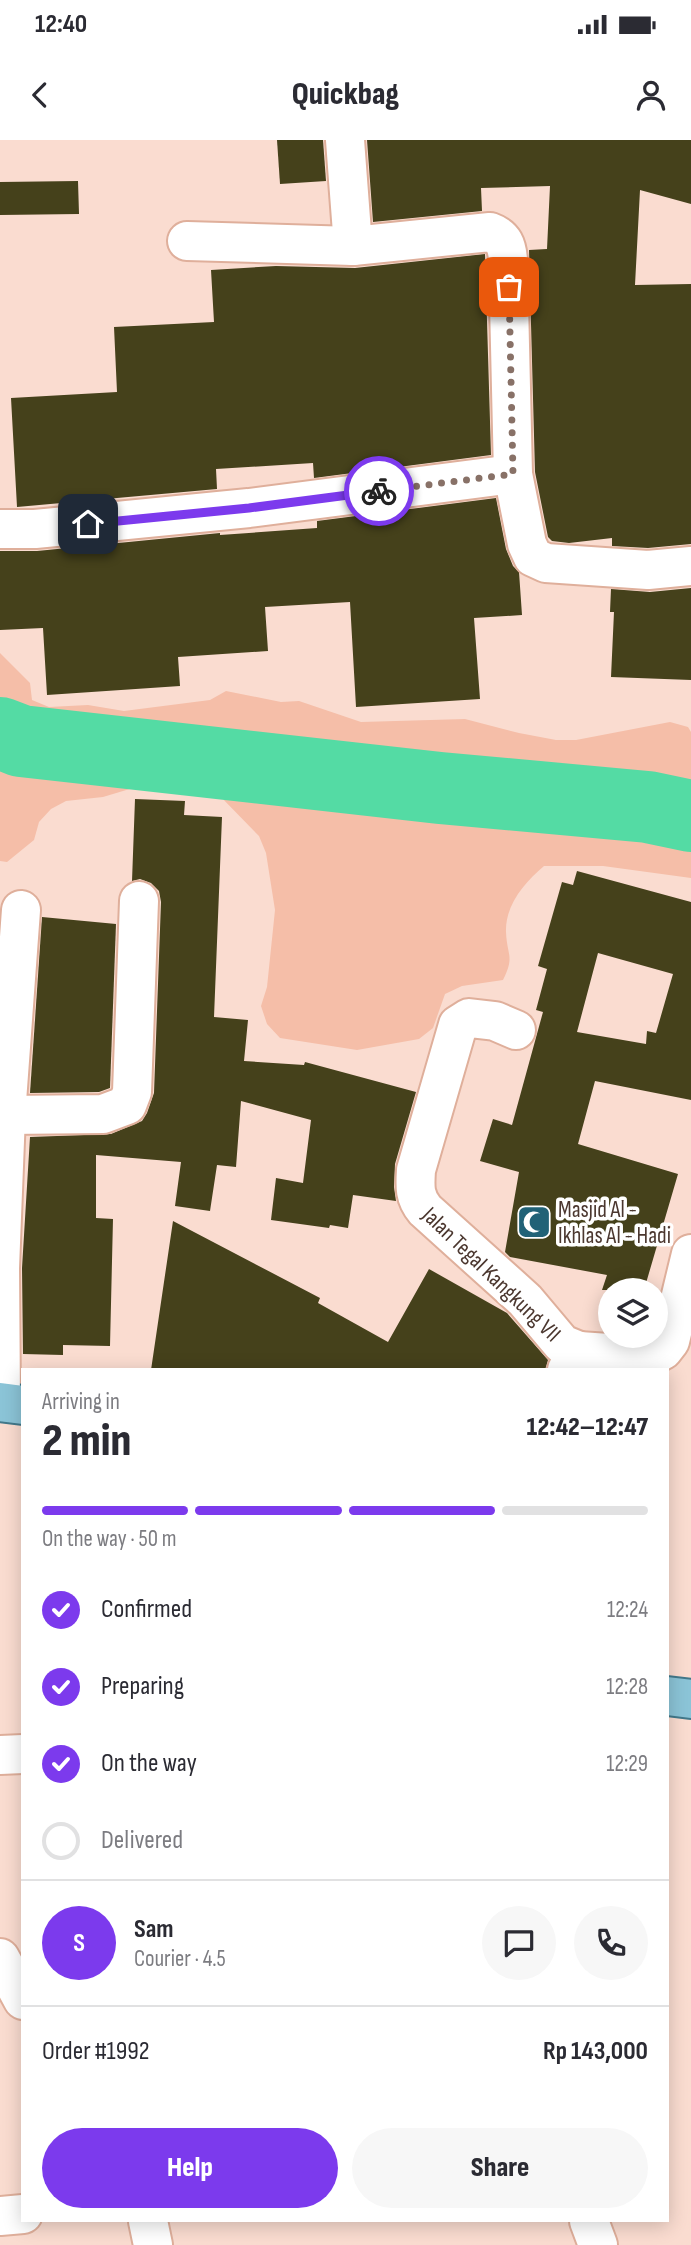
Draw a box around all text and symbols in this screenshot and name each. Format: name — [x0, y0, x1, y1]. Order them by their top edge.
text: 12:40 — [35, 9, 87, 40]
text: Quickbag — [292, 75, 399, 114]
icon: back — [21, 76, 59, 114]
icon: person — [632, 76, 670, 114]
pin — [479, 257, 539, 317]
icon: bag — [490, 268, 528, 306]
courier — [344, 456, 414, 526]
icon: bike — [360, 472, 398, 510]
pin — [58, 494, 118, 554]
icon: home — [69, 505, 107, 543]
place label: Masjid Al - Ikhlas Al - Hadi — [558, 1196, 671, 1250]
street label: Jalan Tegal Kangkung VII — [415, 1201, 566, 1348]
mosque icon: Masjid Al - Ikhlas Al - Hadi — [515, 1203, 553, 1241]
map controls — [598, 1278, 668, 1348]
button: layers — [598, 1278, 668, 1348]
text: Arriving in — [42, 1388, 120, 1416]
text: 12:42–12:47 — [527, 1412, 648, 1443]
text: 2 min — [42, 1414, 131, 1469]
text: On the way · 50 m — [42, 1525, 176, 1553]
icon: check — [42, 1591, 80, 1629]
text: Confirmed — [101, 1594, 192, 1625]
text: 12:24 — [607, 1596, 648, 1624]
icon: check — [42, 1668, 80, 1706]
text: Preparing — [101, 1671, 184, 1702]
text: 12:28 — [606, 1673, 648, 1701]
icon: check — [42, 1745, 80, 1783]
text: On the way — [101, 1748, 197, 1779]
text: 12:29 — [606, 1750, 648, 1778]
text: Delivered — [101, 1825, 183, 1856]
button: chat — [482, 1906, 556, 1980]
button: phone — [574, 1906, 648, 1980]
text: Sam — [134, 1914, 174, 1945]
text: S — [73, 1928, 85, 1959]
text: Courier · 4.5 — [134, 1945, 226, 1973]
text: Order #1992 — [42, 2036, 149, 2067]
text: Rp 143,000 — [543, 2036, 648, 2067]
button: Help — [42, 2128, 338, 2208]
button: Share — [352, 2128, 648, 2208]

